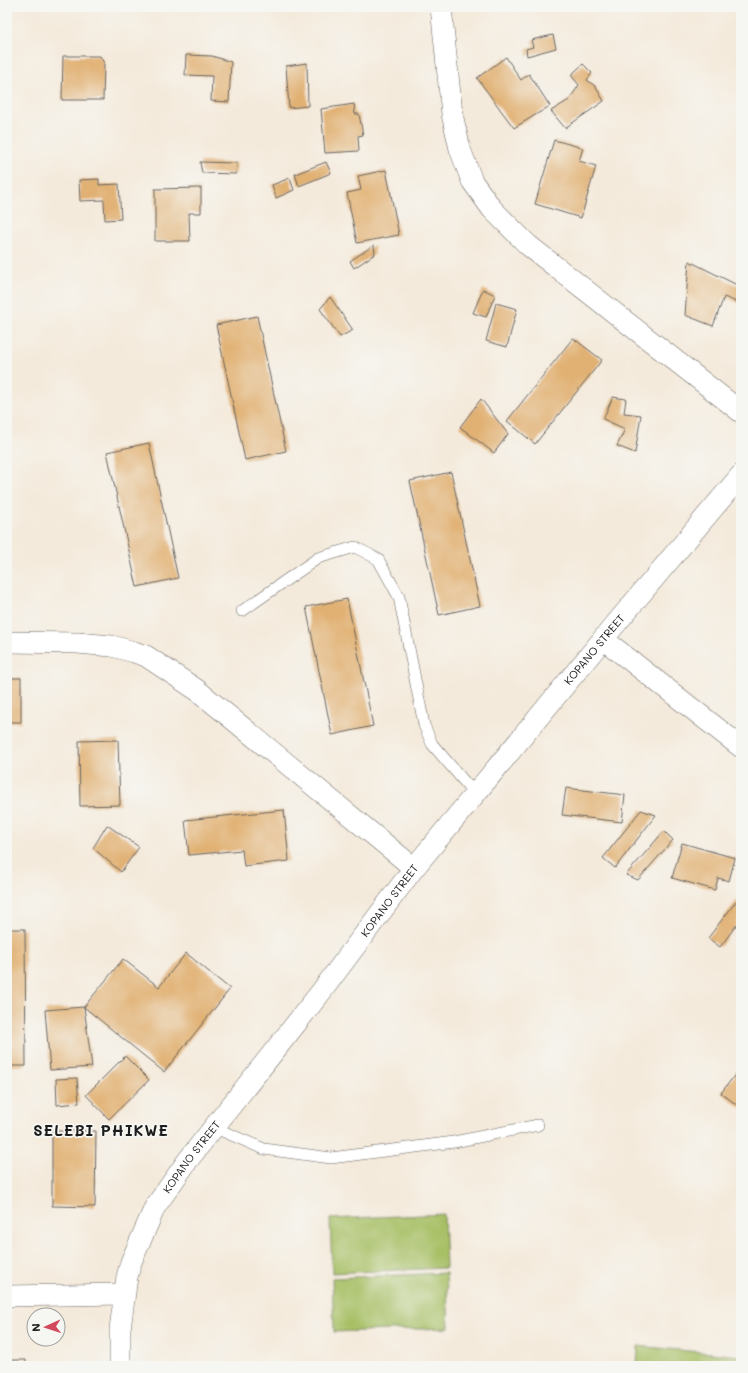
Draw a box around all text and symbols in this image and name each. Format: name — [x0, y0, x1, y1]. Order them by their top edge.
street label: KOPANO STREET — [560, 611, 628, 688]
street label: KOPANO STREET — [357, 861, 421, 940]
street label: KOPANO STREET — [159, 1117, 223, 1196]
district label: SELEBI PHIKWE — [33, 1120, 169, 1140]
north arrow — [26, 1307, 66, 1347]
text: N — [28, 1323, 43, 1332]

